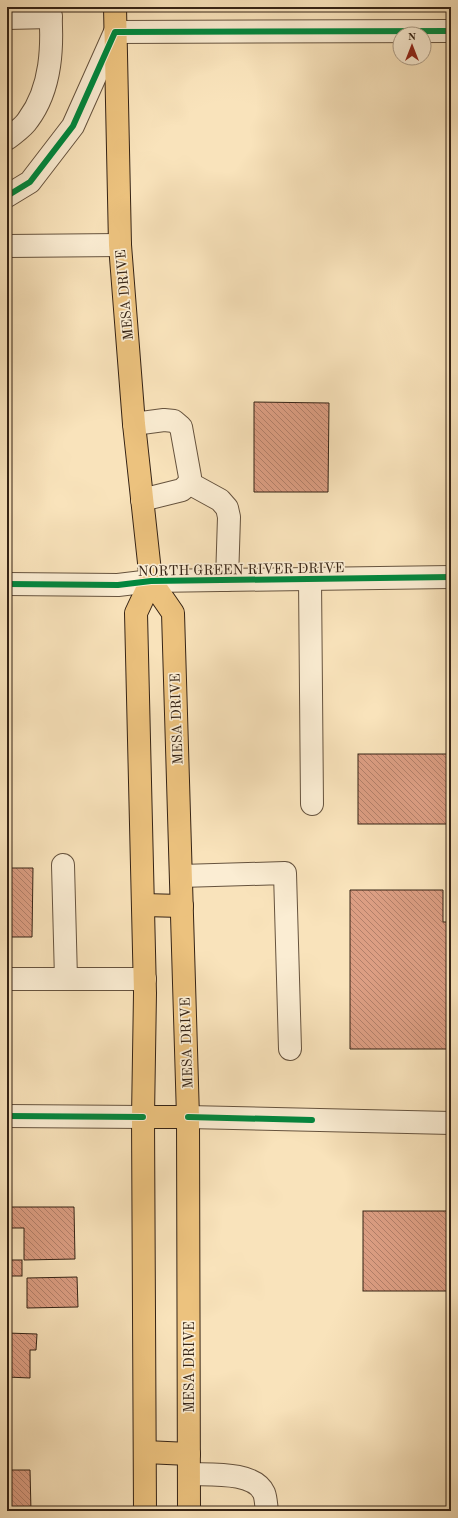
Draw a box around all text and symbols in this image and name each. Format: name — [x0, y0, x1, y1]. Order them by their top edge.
north arrow — [392, 26, 432, 66]
text: N — [408, 32, 417, 43]
street label: MESA DRIVE — [114, 249, 136, 341]
street label: NORTH GREEN RIVER DRIVE — [138, 561, 344, 579]
street label: MESA DRIVE — [168, 673, 186, 765]
street label: MESA DRIVE — [178, 997, 196, 1089]
street label: MESA DRIVE — [183, 1321, 197, 1413]

